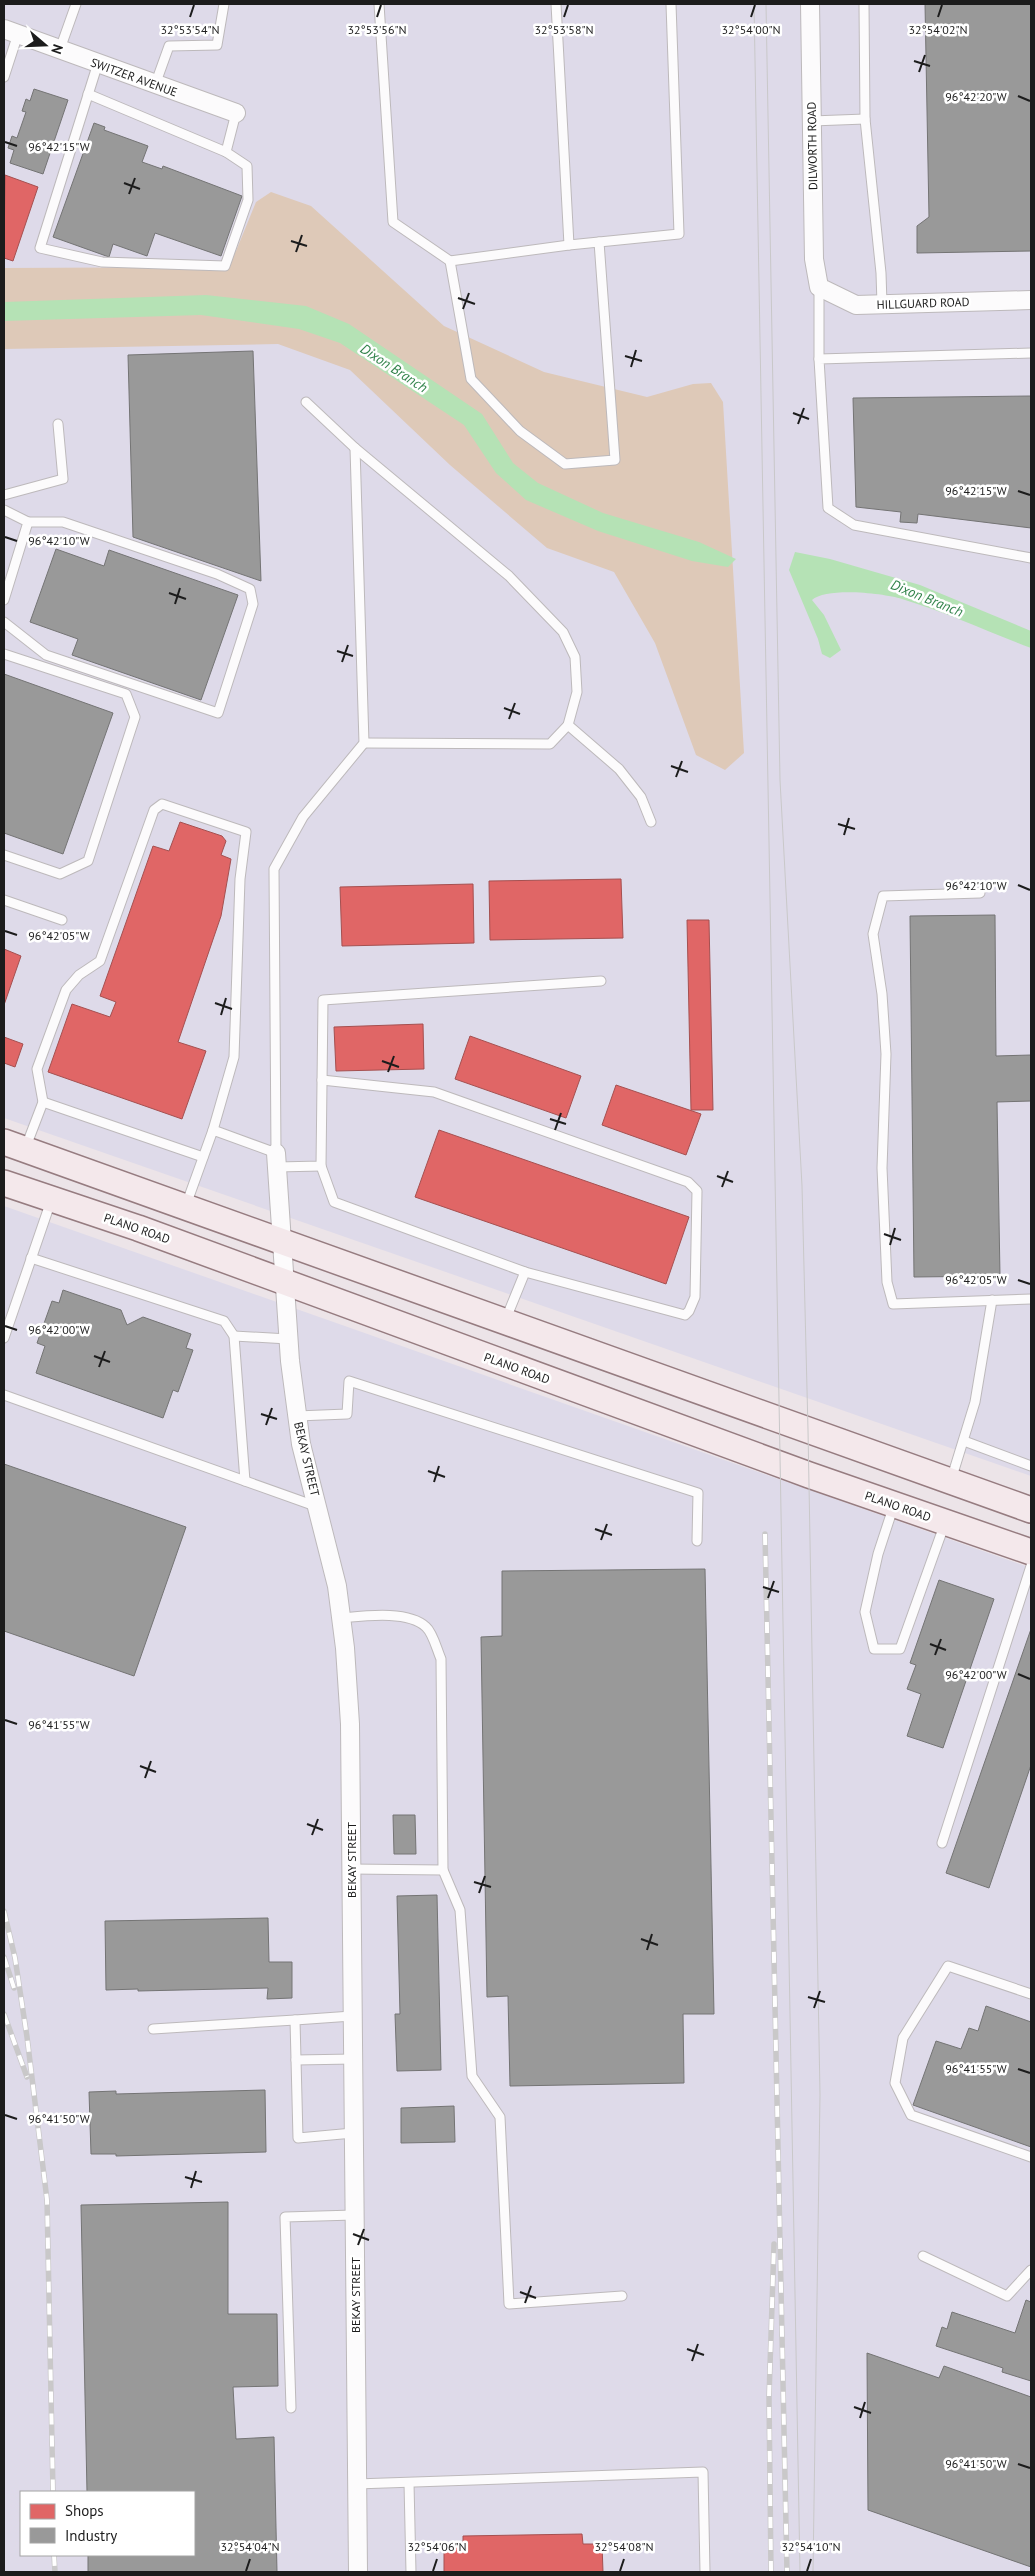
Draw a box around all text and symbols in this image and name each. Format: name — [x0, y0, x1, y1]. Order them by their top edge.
north arrow — [20, 20, 70, 70]
text: 32°53'54"N — [160, 22, 220, 37]
text: 32°53'56"N — [347, 22, 407, 37]
text: 32°53'58"N — [534, 22, 594, 37]
text: 32°54'00"N — [721, 22, 781, 37]
text: 32°54'02"N — [908, 22, 968, 37]
text: N — [47, 42, 67, 57]
street label: SWITZER AVENUE — [89, 54, 179, 100]
text: 96°42'20"W — [945, 89, 1007, 104]
street label: DILWORTH ROAD — [804, 102, 820, 190]
text: 96°42'15"W — [28, 139, 90, 154]
street label: HILLGUARD ROAD — [876, 294, 970, 312]
water label: Dixon Branch — [357, 340, 431, 396]
text: 96°42'15"W — [945, 483, 1007, 498]
text: 96°42'10"W — [28, 533, 90, 548]
water label: Dixon Branch — [888, 575, 966, 621]
text: 96°42'10"W — [945, 878, 1007, 893]
text: 96°42'05"W — [28, 928, 90, 943]
street label: PLANO ROAD — [102, 1210, 172, 1246]
text: 96°42'05"W — [945, 1272, 1007, 1287]
text: 96°42'00"W — [28, 1322, 90, 1337]
street label: PLANO ROAD — [482, 1349, 552, 1387]
street label: BEKAY STREET — [291, 1420, 323, 1498]
street label: PLANO ROAD — [863, 1488, 933, 1524]
text: 96°42'00"W — [945, 1667, 1007, 1682]
text: 96°41'55"W — [28, 1717, 90, 1732]
street label: BEKAY STREET — [344, 1822, 359, 1898]
text: 96°41'55"W — [945, 2061, 1007, 2076]
text: 96°41'50"W — [28, 2111, 90, 2126]
street label: BEKAY STREET — [348, 2257, 363, 2333]
text: 96°41'50"W — [945, 2456, 1007, 2471]
legend — [20, 2491, 195, 2556]
text: Shops — [65, 2501, 104, 2520]
text: Industry — [65, 2526, 117, 2545]
text: 32°54'04"N — [220, 2539, 280, 2554]
text: 32°54'06"N — [407, 2539, 467, 2554]
text: 32°54'08"N — [594, 2539, 654, 2554]
text: 32°54'10"N — [781, 2539, 841, 2554]

